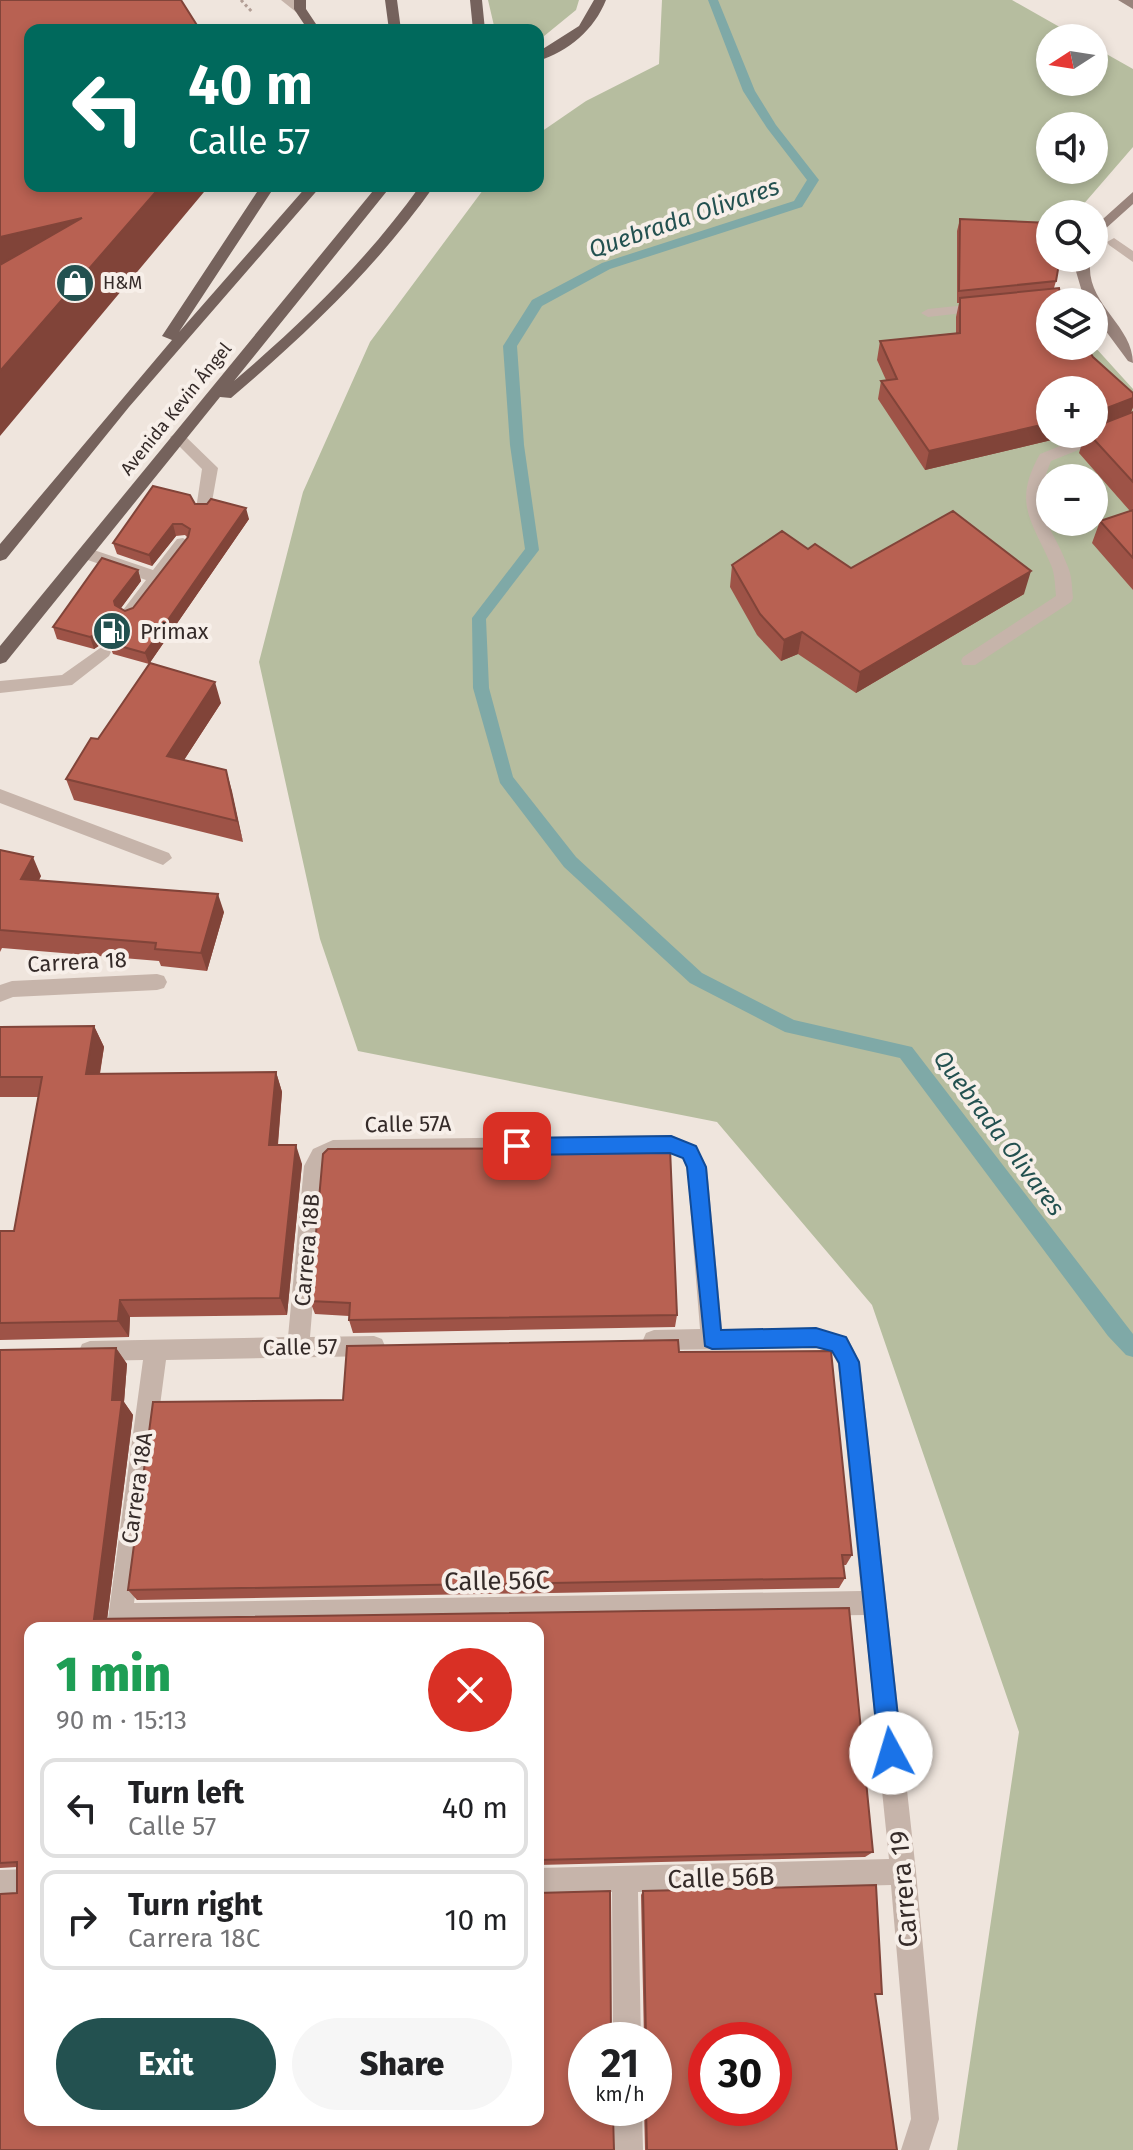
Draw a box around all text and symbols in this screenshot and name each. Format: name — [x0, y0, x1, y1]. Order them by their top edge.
north arrow — [1036, 24, 1108, 96]
map controls — [1036, 24, 1108, 536]
text: 40 m — [188, 52, 313, 119]
icon: left — [56, 56, 160, 160]
button: sound — [1036, 112, 1108, 184]
text: Calle 57 — [188, 120, 310, 164]
water label: Quebrada Olivares — [585, 172, 783, 264]
button: search — [1036, 200, 1108, 272]
shop icon: H&M — [54, 262, 96, 304]
place label: H&M — [103, 272, 142, 294]
button: layers — [1036, 288, 1108, 360]
street label: Avenida Kevin Ángel — [115, 338, 236, 480]
button: + — [1036, 376, 1108, 448]
button: − — [1036, 464, 1108, 536]
fuel station icon: Primax — [91, 610, 133, 652]
place label: Primax — [140, 618, 209, 645]
street label: Carrera 18 — [27, 946, 127, 978]
water label: Quebrada Olivares — [928, 1045, 1070, 1221]
street label: Calle 57A — [364, 1110, 452, 1138]
pin — [483, 1112, 551, 1180]
icon: arrive — [495, 1124, 539, 1168]
street label: Carrera 18B — [289, 1193, 325, 1307]
street label: Calle 57 — [262, 1333, 338, 1361]
street label: Carrera 18A — [116, 1430, 158, 1545]
street label: Calle 56C — [444, 1565, 551, 1597]
text: 1 min — [56, 1646, 171, 1704]
button: close — [428, 1648, 512, 1732]
text: 90 m · 15:13 — [56, 1705, 187, 1736]
position arrow — [849, 1711, 933, 1795]
text: Turn left — [128, 1775, 244, 1811]
icon: left — [60, 1786, 104, 1830]
text: 40 m — [442, 1790, 508, 1826]
text: Calle 57 — [128, 1811, 216, 1842]
street label: Carrera 19 — [883, 1829, 925, 1949]
street label: Calle 56B — [667, 1861, 775, 1895]
text: Turn right — [128, 1887, 263, 1923]
icon: right — [60, 1898, 104, 1942]
text: 10 m — [445, 1902, 508, 1938]
text: Carrera 18C — [128, 1923, 260, 1954]
button: Exit — [56, 2018, 276, 2110]
button: Share — [292, 2018, 512, 2110]
speed limit sign: 30 — [688, 2022, 792, 2126]
text: 21 — [601, 2040, 639, 2088]
text: km/h — [595, 2082, 645, 2106]

